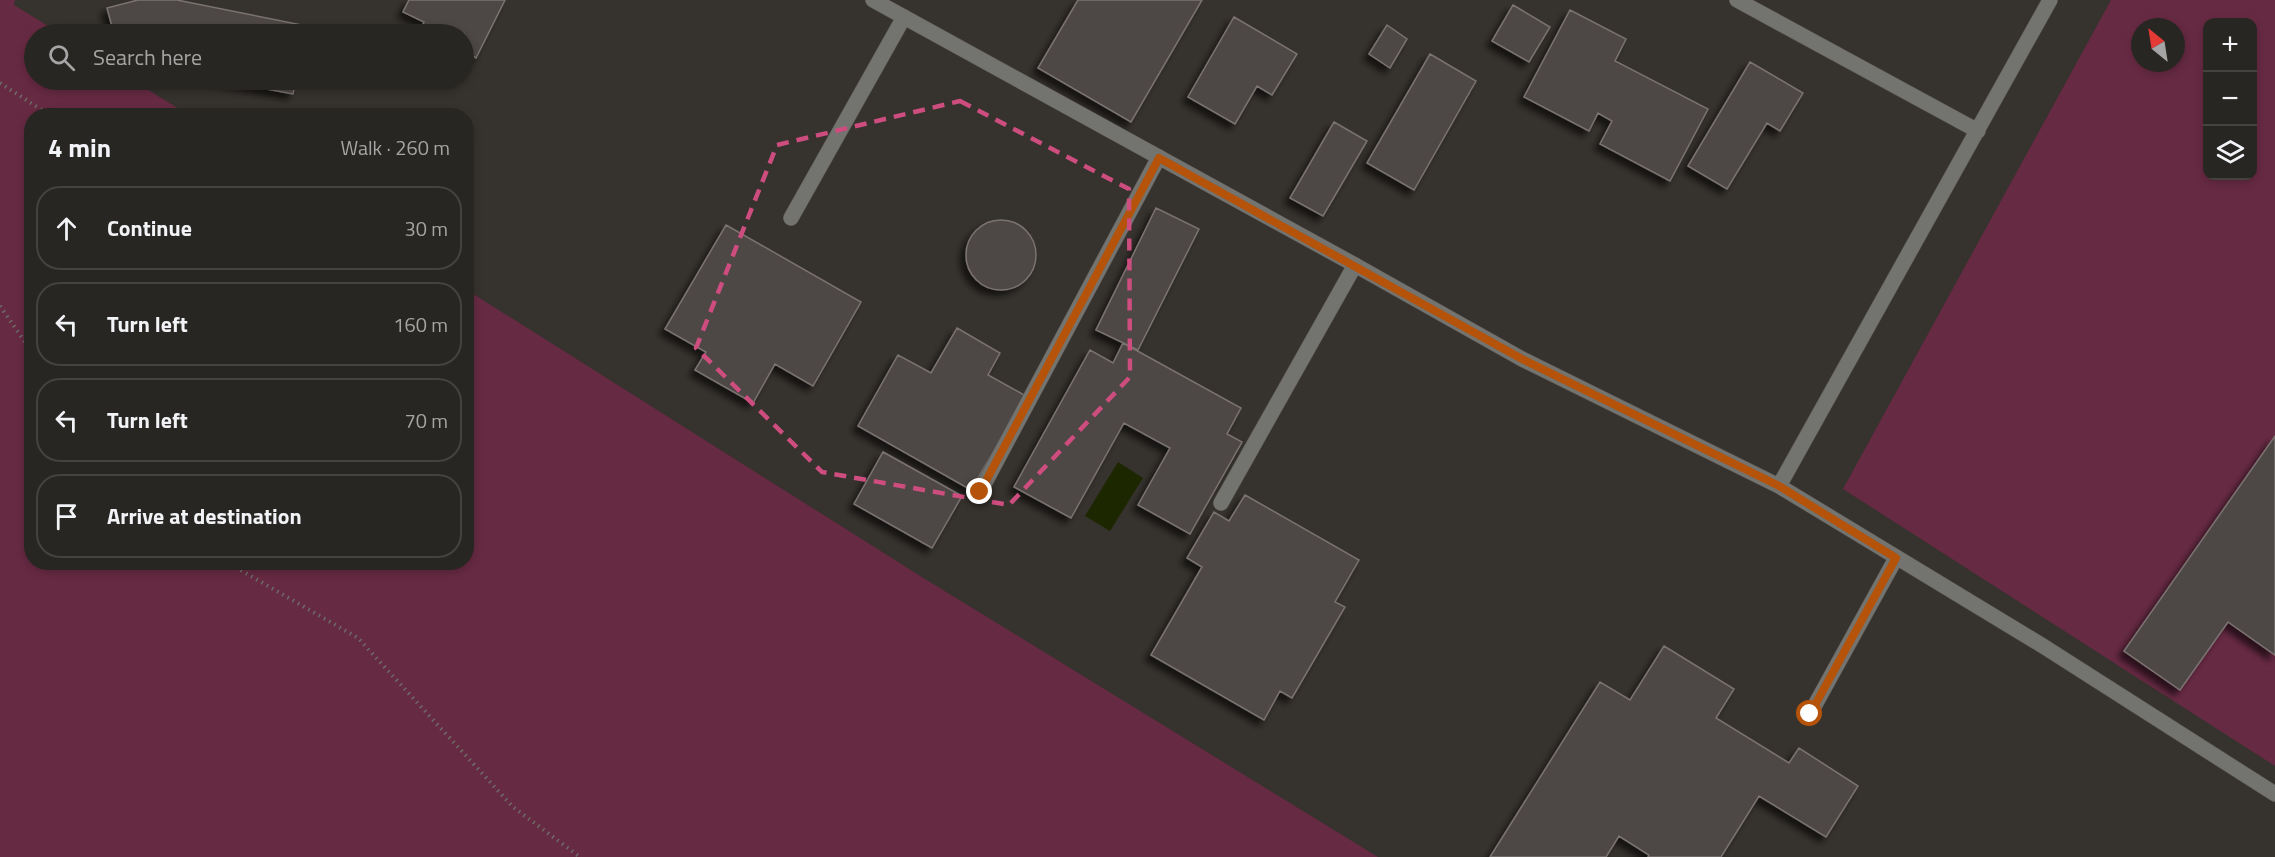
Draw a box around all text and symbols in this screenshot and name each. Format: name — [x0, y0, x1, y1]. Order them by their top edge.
north arrow — [2131, 18, 2185, 72]
map controls — [2203, 18, 2257, 180]
button: + — [2203, 18, 2257, 72]
search box — [24, 24, 474, 90]
text: Search here — [93, 40, 202, 74]
icon: search — [45, 41, 78, 74]
button: − — [2203, 72, 2257, 126]
button: layers — [2203, 126, 2257, 180]
text: 4 min — [48, 128, 111, 167]
text: Walk · 260 m — [341, 132, 450, 163]
text: Continue — [107, 211, 192, 245]
icon: ahead — [50, 212, 83, 245]
text: 30 m — [404, 213, 448, 244]
text: Turn left — [107, 307, 188, 341]
icon: left — [50, 308, 83, 341]
text: 160 m — [393, 309, 448, 340]
text: Turn left — [107, 403, 188, 437]
icon: left — [50, 404, 83, 437]
text: 70 m — [404, 405, 448, 436]
route end — [966, 478, 992, 504]
text: Arrive at destination — [107, 499, 302, 533]
icon: arrive — [50, 500, 83, 533]
route start — [1796, 700, 1822, 726]

